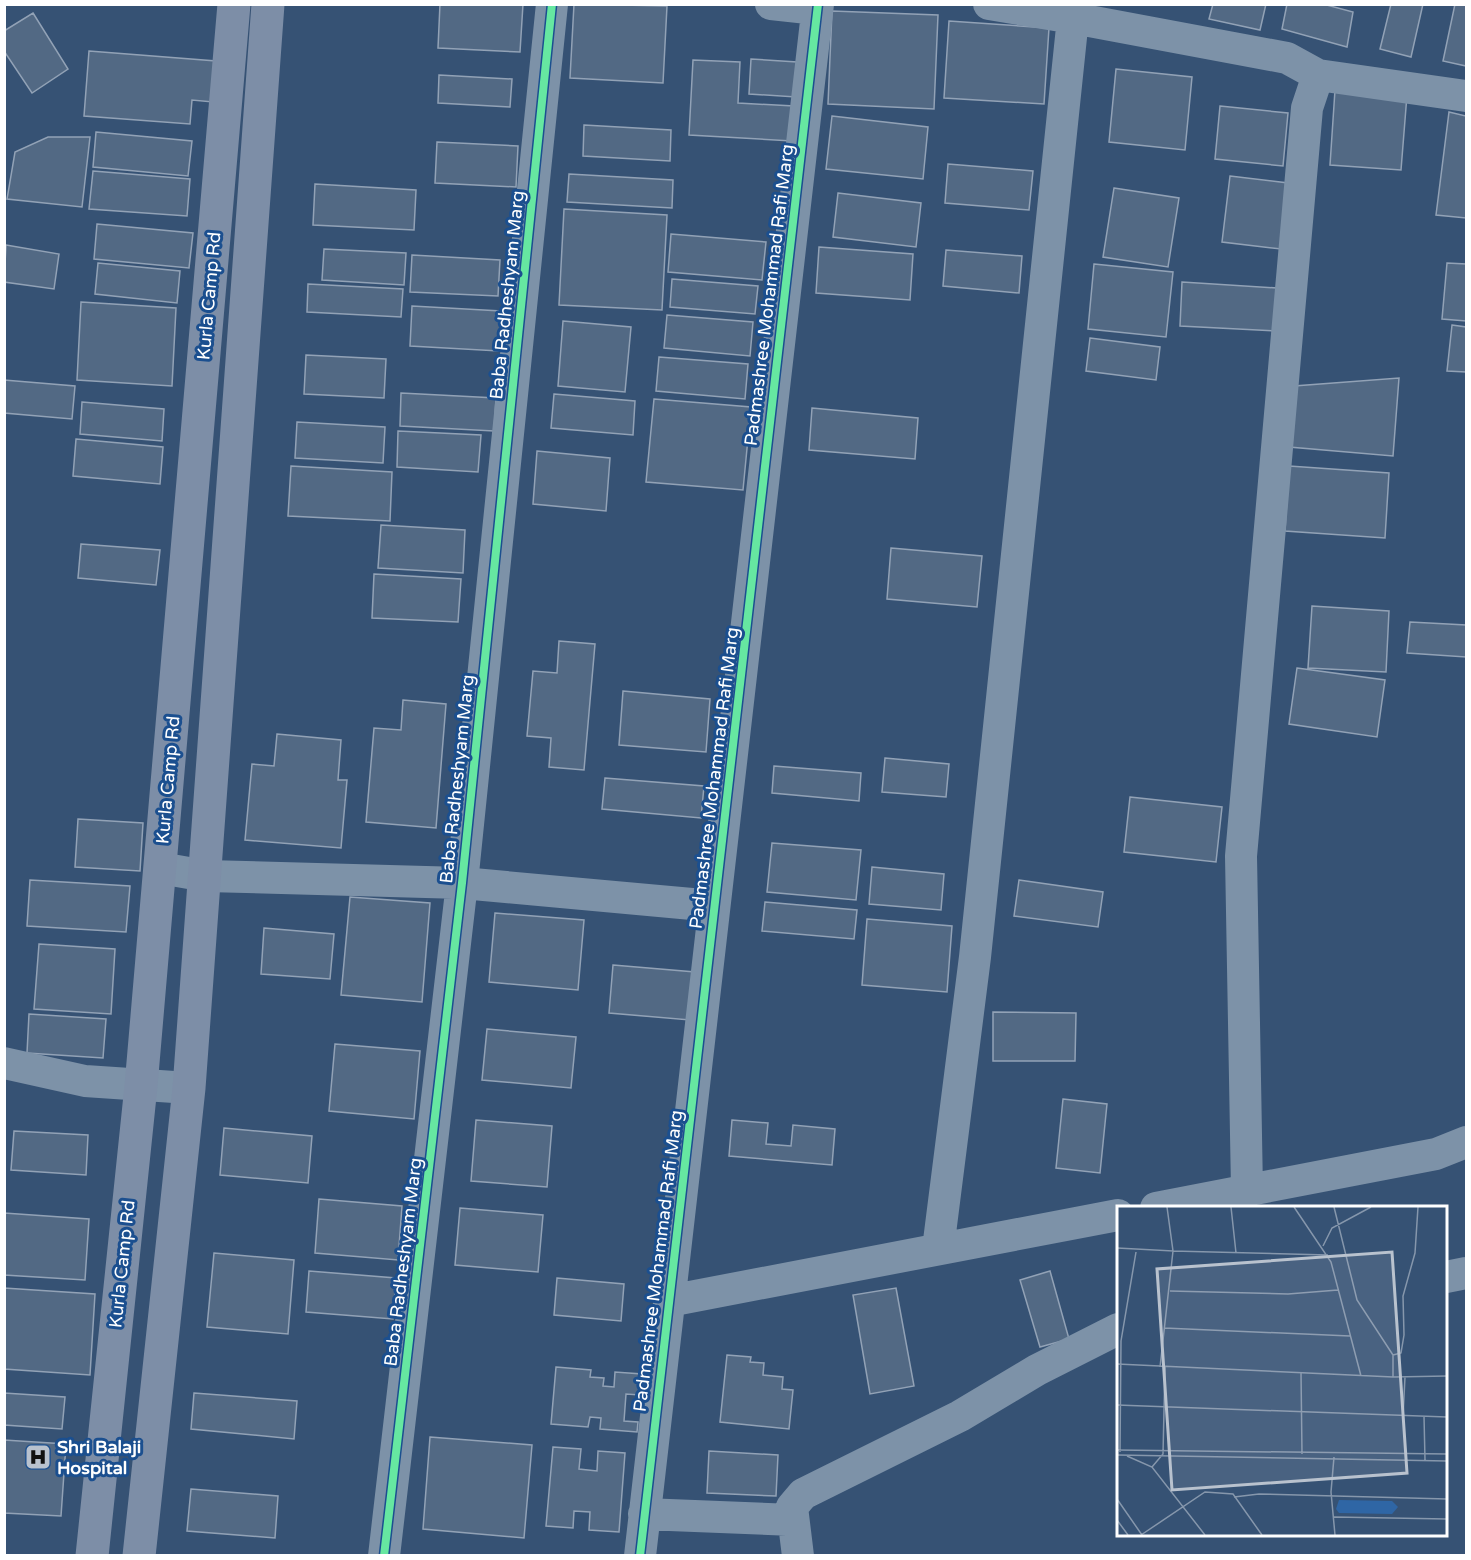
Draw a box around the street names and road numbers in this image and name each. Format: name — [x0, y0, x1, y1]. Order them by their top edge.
street label: Padmashree Mohammad Rafi Marg — [740, 143, 798, 447]
street label: Baba Radheshyam Marg — [485, 189, 529, 401]
street label: Kurla Camp Rd — [192, 231, 226, 361]
street label: Padmashree Mohammad Rafi Marg — [685, 626, 743, 930]
street label: Baba Radheshyam Marg — [435, 673, 479, 885]
street label: Kurla Camp Rd — [151, 715, 185, 845]
street label: Padmashree Mohammad Rafi Marg — [629, 1109, 687, 1413]
street label: Baba Radheshyam Marg — [379, 1156, 427, 1368]
street label: Kurla Camp Rd — [104, 1199, 140, 1329]

